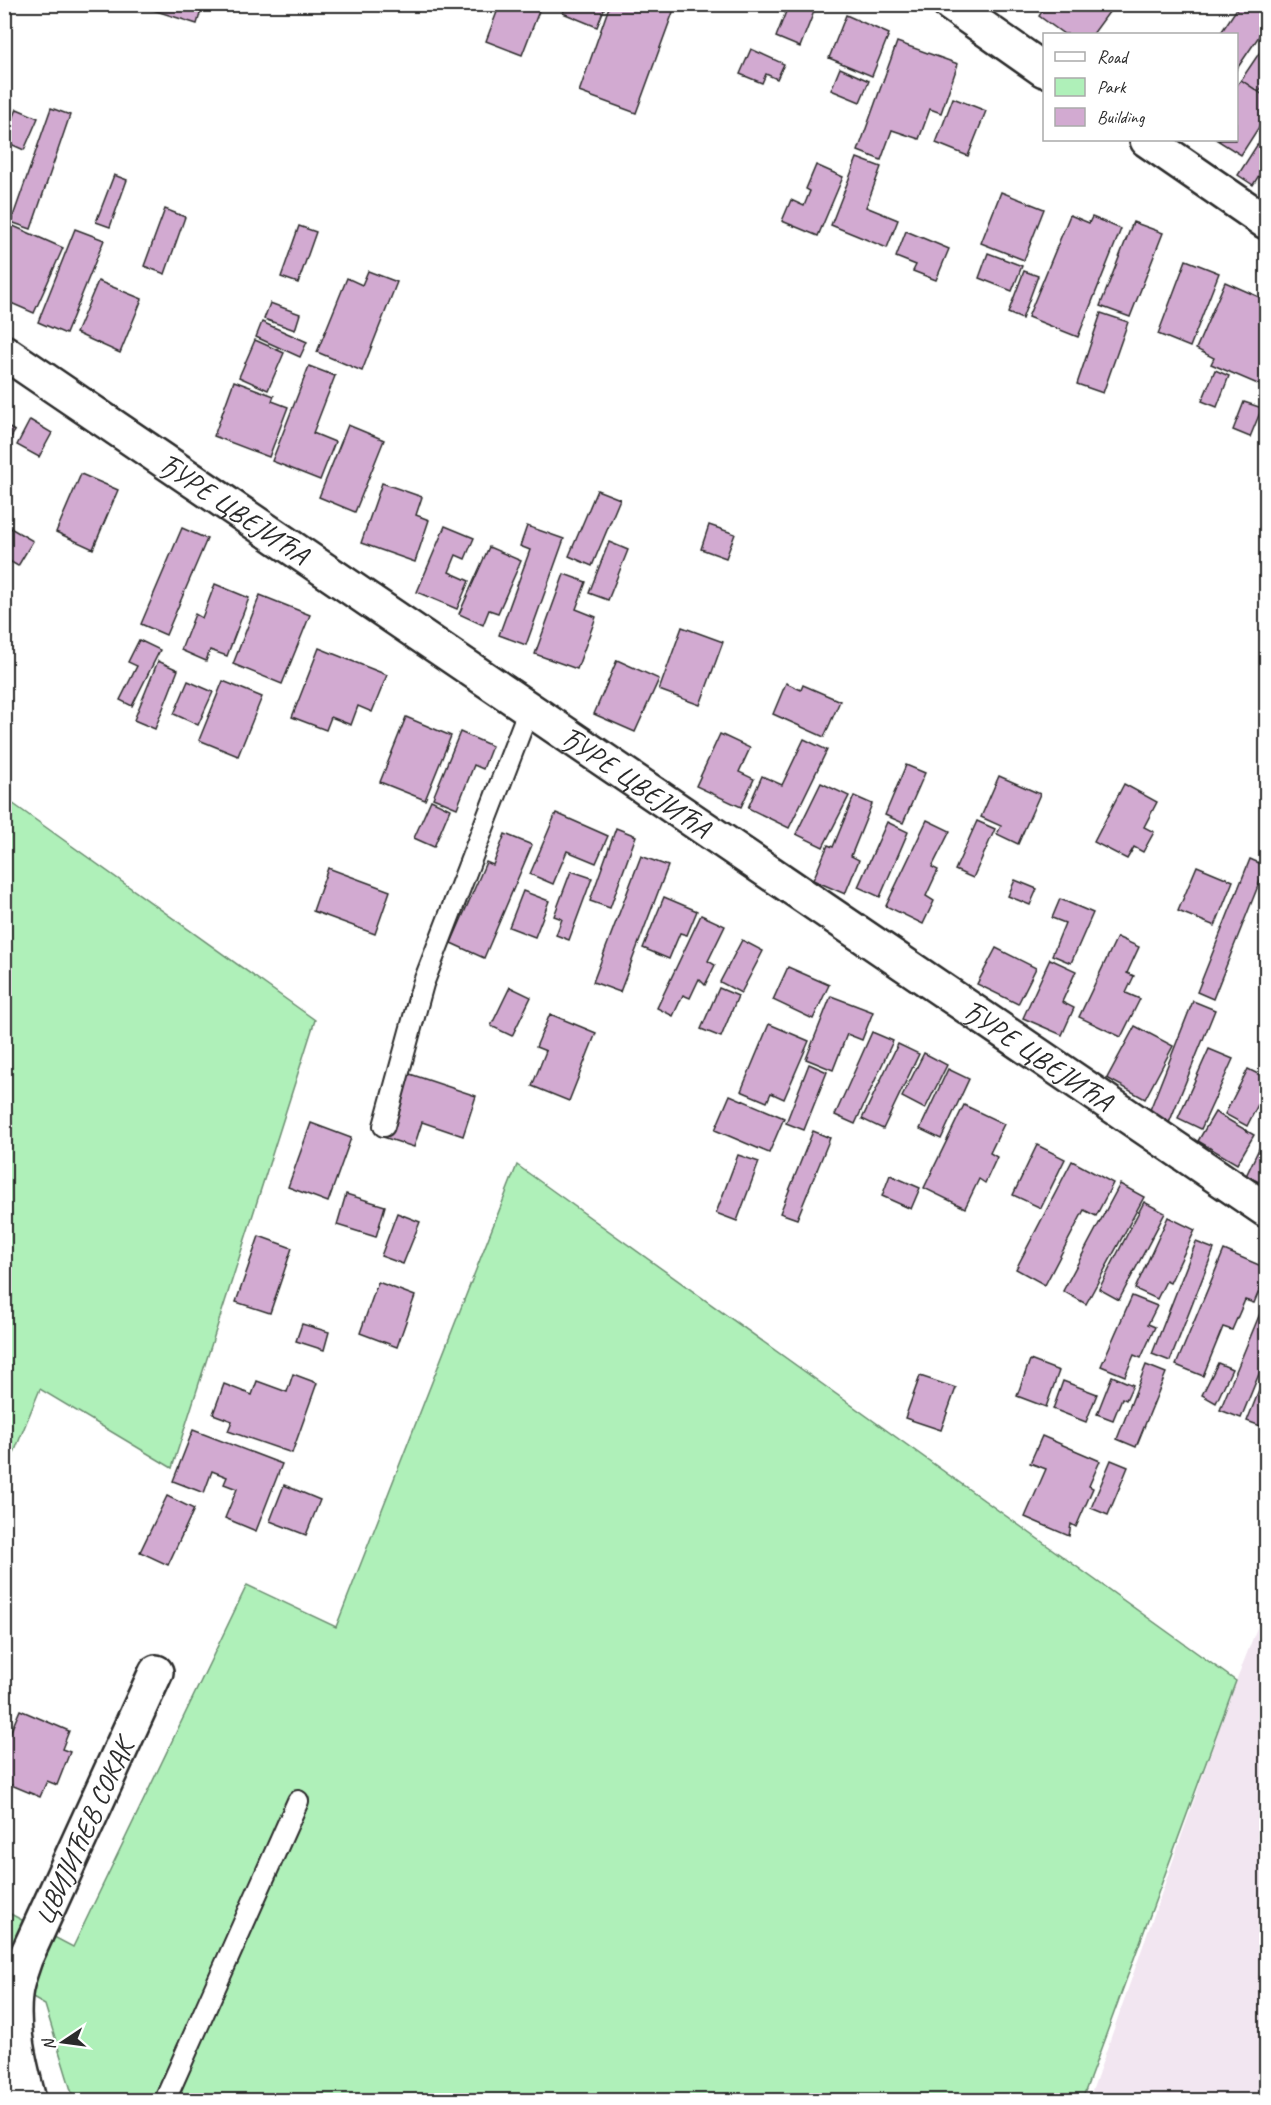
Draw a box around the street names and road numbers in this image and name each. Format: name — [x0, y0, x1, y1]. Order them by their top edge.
street label: ЂУРЕ ЦВЕЈИЋА — [152, 445, 317, 573]
street label: ЂУРЕ ЦВЕЈИЋА — [554, 719, 719, 846]
street label: ЂУРЕ ЦВЕЈИЋА — [956, 992, 1121, 1120]
street label: ЦВИЈИЋЕВ СОКАК — [26, 1728, 144, 1930]

